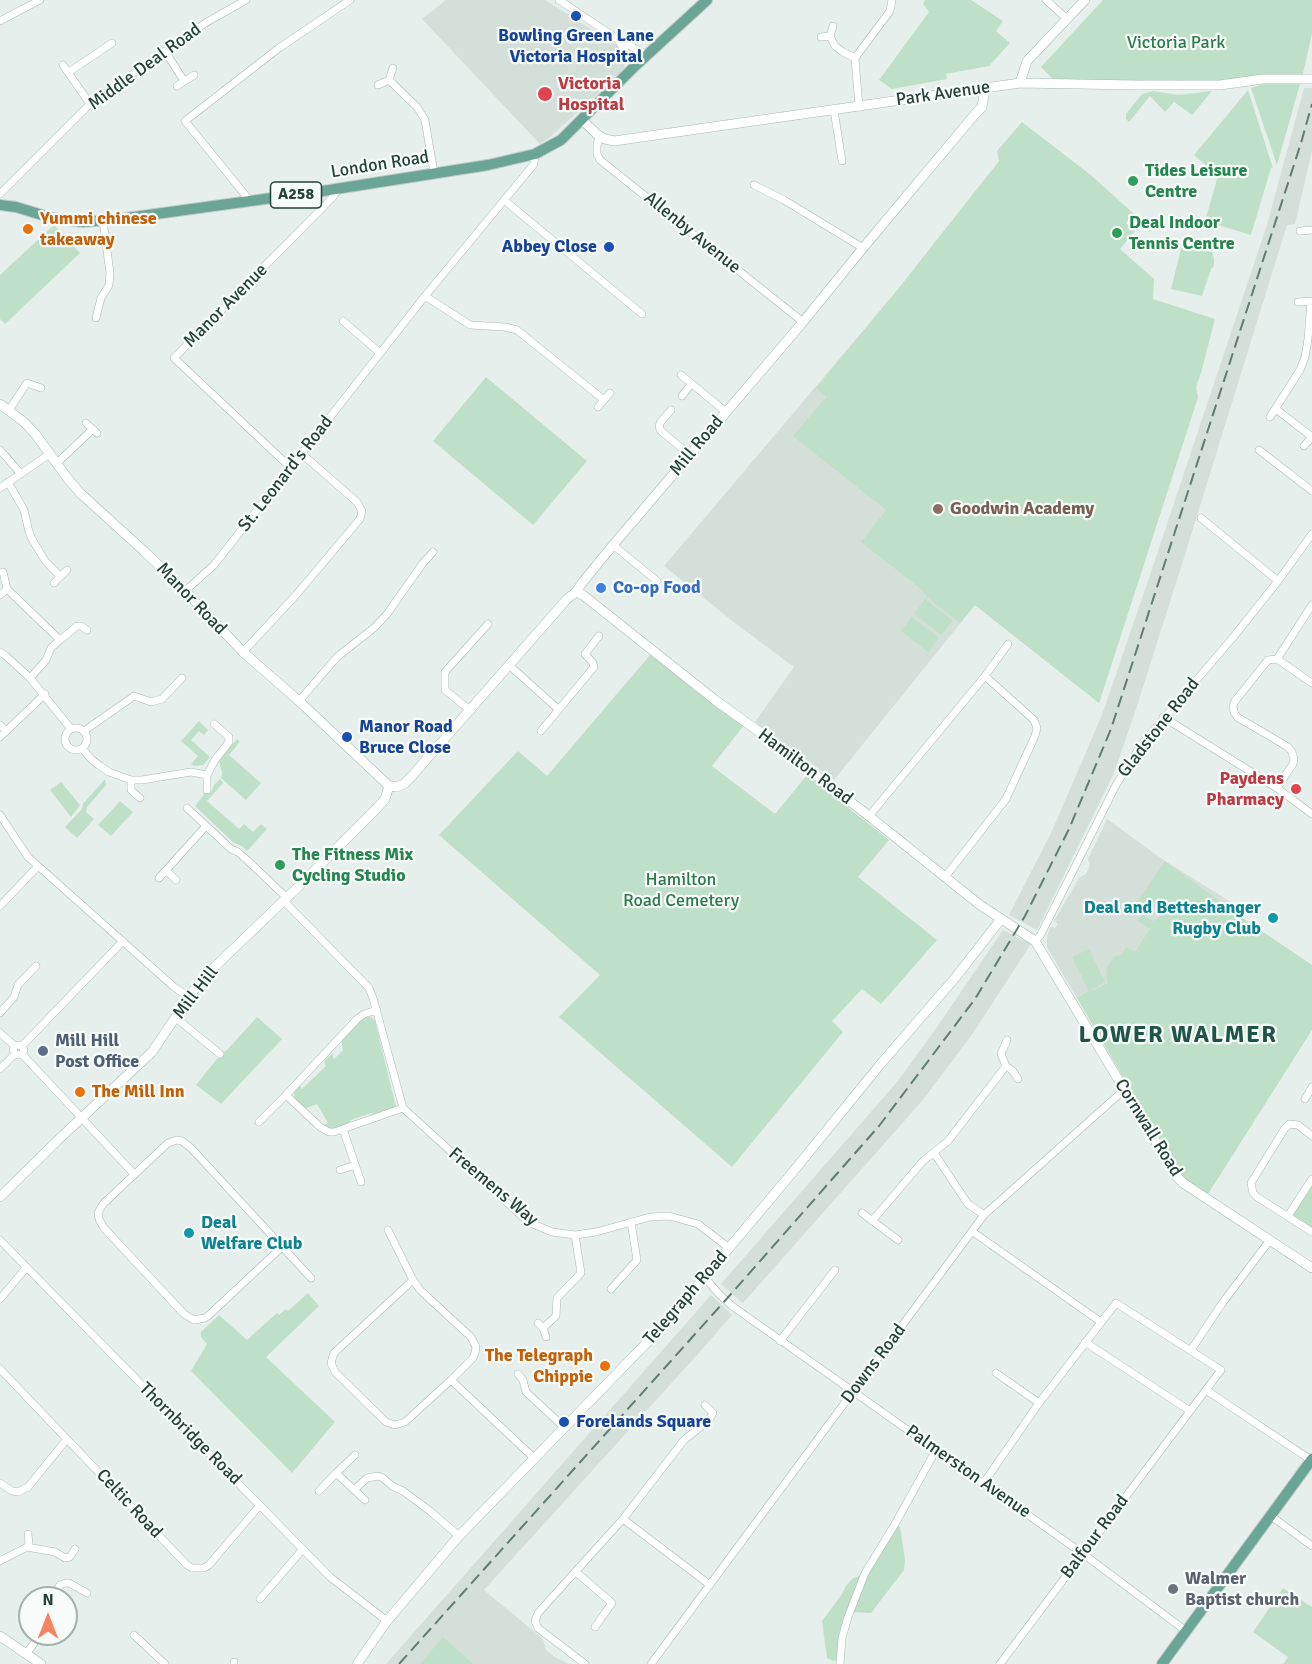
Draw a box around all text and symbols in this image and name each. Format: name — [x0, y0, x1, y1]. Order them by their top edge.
marker: Bowling Green Lane Victoria Hospital — [569, 9, 583, 23]
street label: Middle Deal Road — [84, 19, 206, 115]
place label: Bowling Green Lane Victoria Hospital — [498, 25, 654, 68]
park label: Victoria Park — [1127, 32, 1225, 54]
place label: Victoria Hospital — [558, 73, 624, 116]
street label: Park Avenue — [895, 77, 991, 111]
marker: Victoria Hospital — [536, 85, 554, 103]
street label: London Road — [329, 147, 431, 183]
place label: Tides Leisure Centre — [1145, 160, 1247, 202]
marker: Tides Leisure Centre — [1126, 174, 1140, 188]
road number: A258 — [270, 182, 322, 208]
street label: Allenby Avenue — [639, 187, 745, 279]
place label: Yummi chinese takeaway — [40, 208, 157, 250]
place label: Deal Indoor Tennis Centre — [1129, 212, 1235, 254]
marker: Yummi chinese takeaway — [21, 222, 35, 236]
marker: Deal Indoor Tennis Centre — [1110, 226, 1124, 240]
place label: Abbey Close — [502, 236, 597, 258]
marker: Abbey Close — [602, 240, 616, 254]
street label: Manor Avenue — [180, 260, 272, 352]
street label: Mill Road — [665, 411, 729, 481]
street label: St. Leonard's Road — [234, 412, 338, 536]
place label: Goodwin Academy — [950, 498, 1094, 520]
marker: Goodwin Academy — [931, 502, 945, 516]
street label: Manor Road — [151, 558, 231, 640]
place label: Co-op Food — [613, 577, 701, 599]
marker: Co-op Food — [594, 581, 608, 595]
street label: Gladstone Road — [1113, 674, 1205, 782]
place label: Manor Road Bruce Close — [359, 716, 453, 758]
street label: Hamilton Road — [753, 724, 857, 810]
marker: Manor Road Bruce Close — [340, 730, 354, 744]
place label: Paydens Pharmacy — [1206, 768, 1284, 810]
marker: Paydens Pharmacy — [1289, 782, 1303, 796]
place label: The Fitness Mix Cycling Studio — [292, 844, 413, 886]
marker: The Fitness Mix Cycling Studio — [273, 858, 287, 872]
park label: Hamilton Road Cemetery — [623, 869, 739, 912]
place label: Deal and Betteshanger Rugby Club — [1084, 897, 1261, 940]
marker: Deal and Betteshanger Rugby Club — [1266, 911, 1280, 925]
street label: Mill Hill — [169, 962, 223, 1024]
district label: LOWER WALMER — [1078, 1022, 1278, 1050]
place label: Mill Hill Post Office — [55, 1030, 139, 1072]
marker: Mill Hill Post Office — [36, 1044, 50, 1058]
street label: Cornwall Road — [1109, 1075, 1187, 1181]
place label: The Mill Inn — [92, 1081, 185, 1103]
marker: The Mill Inn — [73, 1085, 87, 1099]
street label: Freemens Way — [444, 1143, 542, 1231]
place label: Deal Welfare Club — [201, 1212, 302, 1254]
marker: Deal Welfare Club — [182, 1226, 196, 1240]
street label: Telegraph Road — [639, 1247, 733, 1349]
street label: Downs Road — [837, 1320, 911, 1408]
place label: The Telegraph Chippie — [485, 1345, 593, 1388]
marker: The Telegraph Chippie — [598, 1359, 612, 1373]
street label: Thornbridge Road — [134, 1378, 246, 1490]
place label: Forelands Square — [576, 1411, 711, 1433]
marker: Forelands Square — [557, 1415, 571, 1429]
street label: Palmerston Avenue — [901, 1421, 1035, 1523]
street label: Celtic Road — [91, 1465, 167, 1543]
street label: Balfour Road — [1056, 1491, 1134, 1583]
place label: Walmer Baptist church — [1185, 1568, 1299, 1610]
marker: Walmer Baptist church — [1166, 1582, 1180, 1596]
north arrow — [18, 1586, 78, 1646]
text: N — [42, 1590, 54, 1610]

